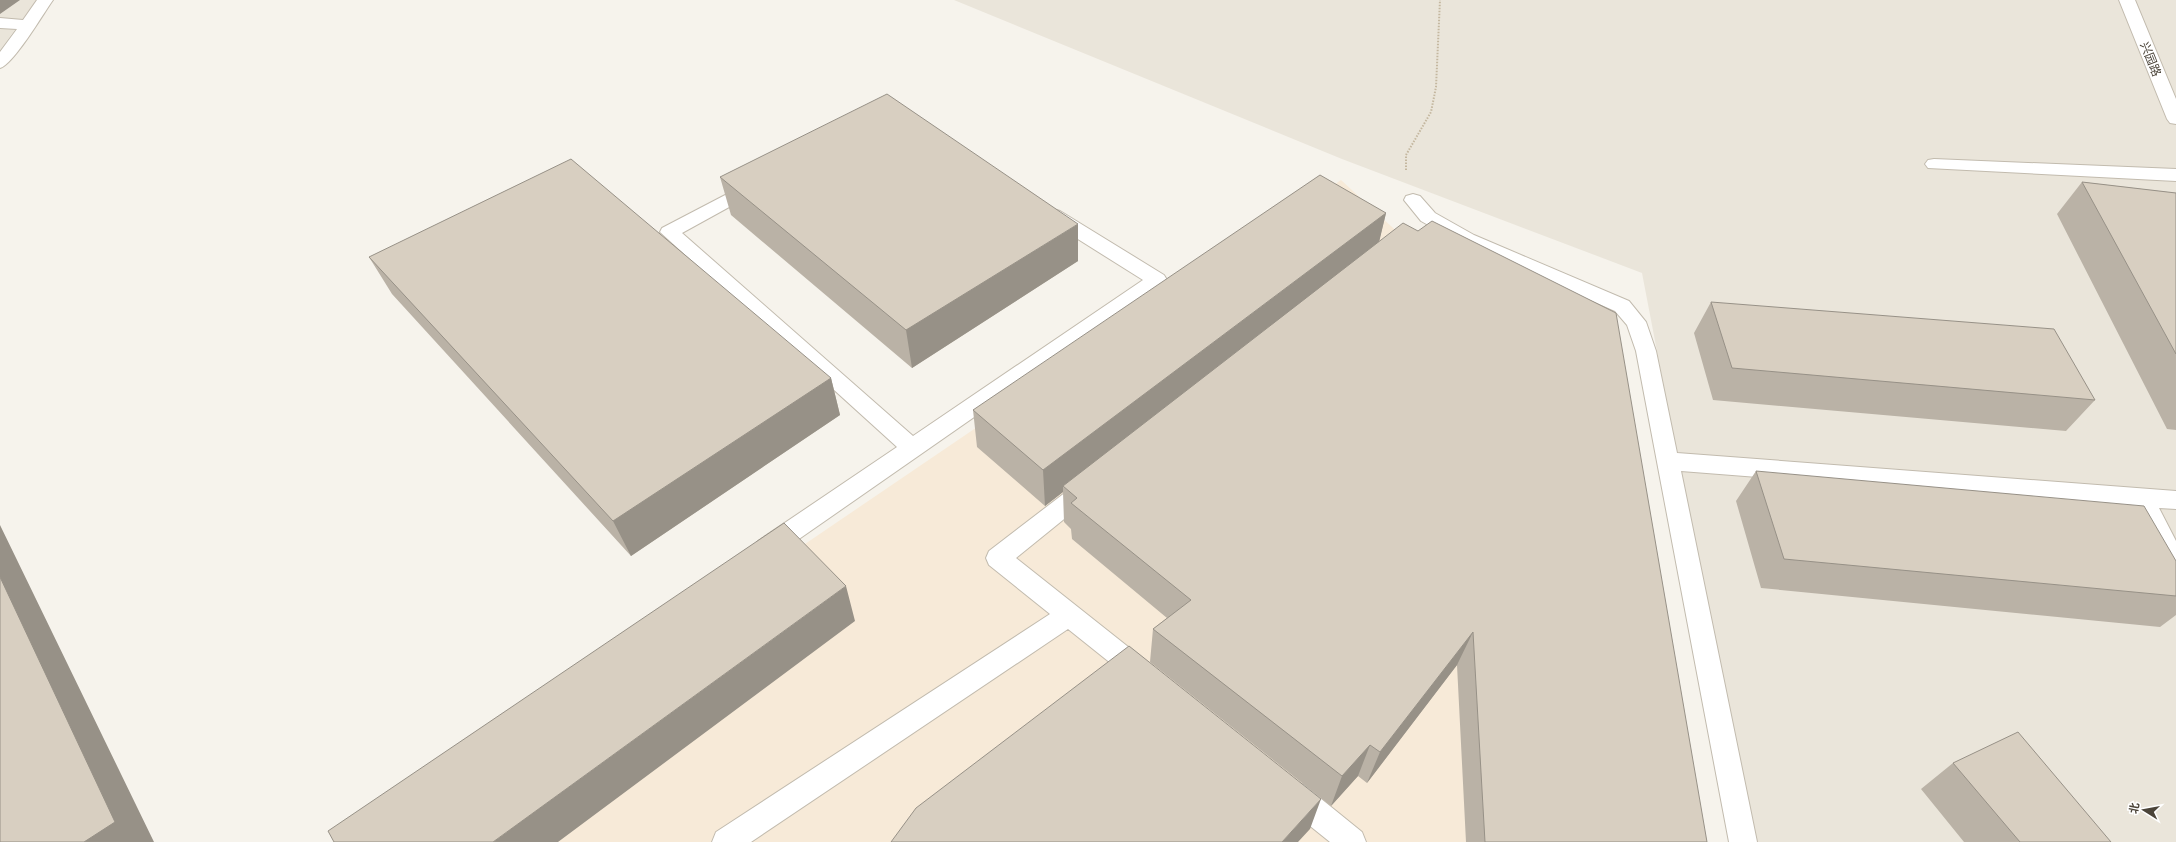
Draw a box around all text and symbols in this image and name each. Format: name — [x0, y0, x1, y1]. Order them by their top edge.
street label: 兴园路 — [2137, 39, 2165, 79]
north arrow — [2124, 790, 2164, 830]
text: 北 — [2126, 801, 2142, 815]

